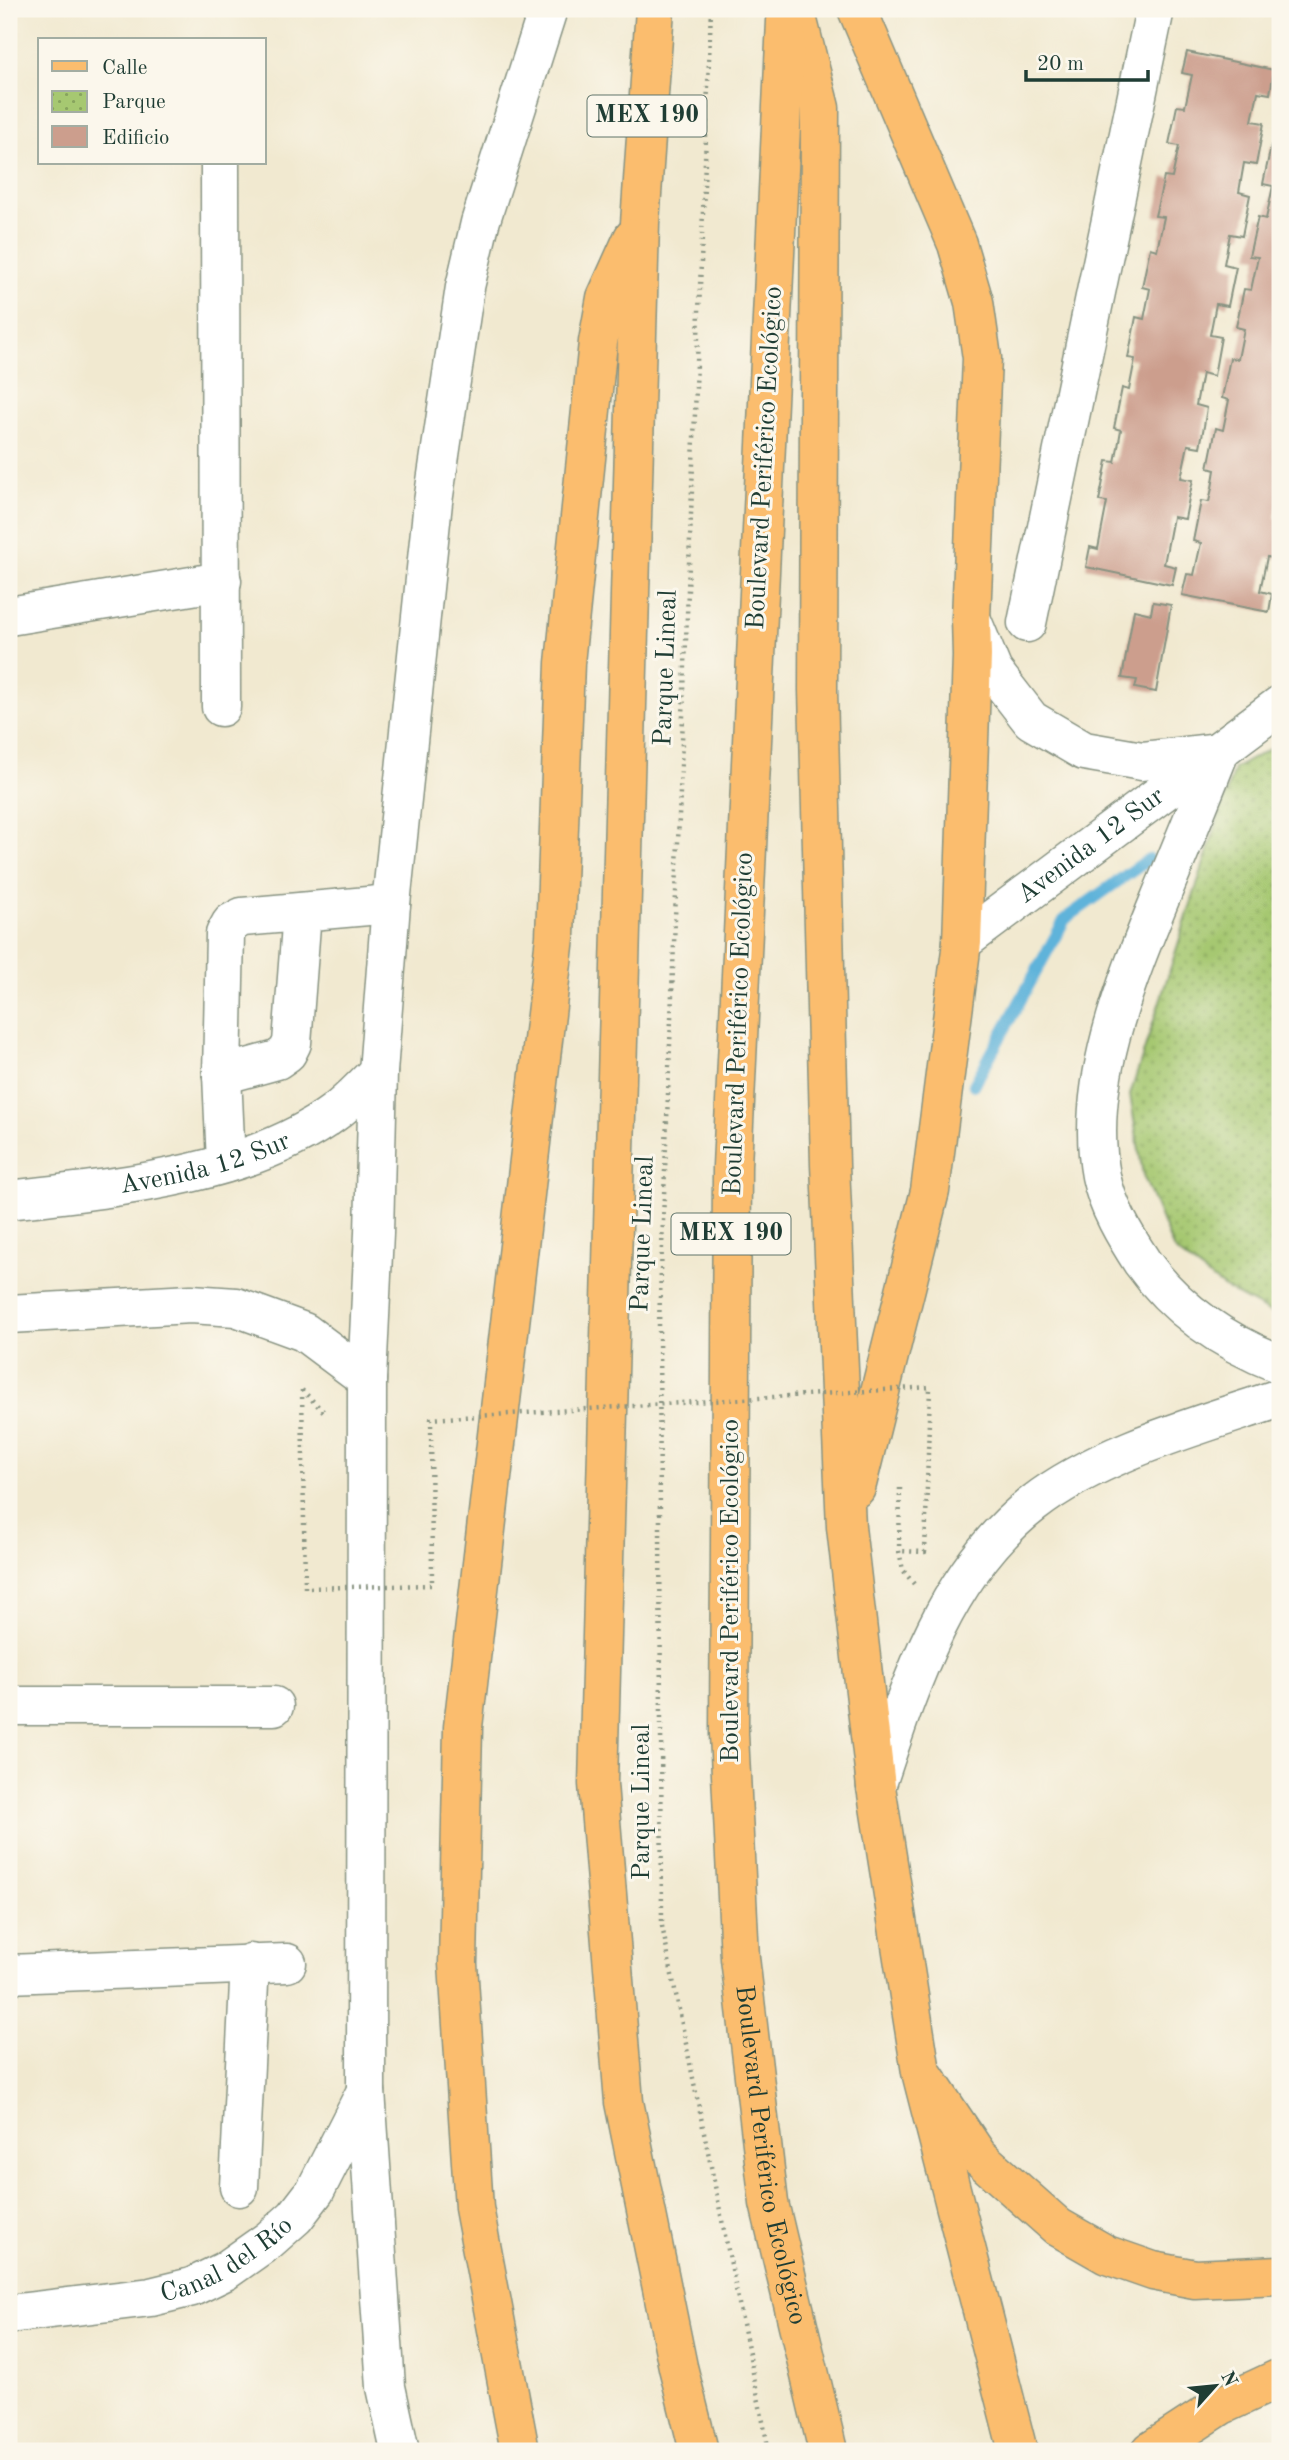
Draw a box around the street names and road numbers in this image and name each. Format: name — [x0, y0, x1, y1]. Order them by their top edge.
road number: MEX 190 — [588, 96, 706, 136]
street label: Boulevard Periférico Ecológico — [743, 286, 787, 630]
street label: Parque Lineal — [650, 589, 682, 747]
street label: Avenida 12 Sur — [1013, 783, 1170, 909]
street label: Boulevard Periférico Ecológico — [720, 852, 758, 1196]
street label: Avenida 12 Sur — [118, 1128, 295, 1199]
street label: Parque Lineal — [627, 1155, 659, 1313]
road number: MEX 190 — [672, 1214, 790, 1254]
street label: Boulevard Periférico Ecológico — [718, 1419, 744, 1763]
street label: Parque Lineal — [629, 1724, 655, 1880]
street label: Boulevard Periférico Ecológico — [730, 1984, 811, 2328]
street label: Canal del Río — [158, 2212, 298, 2307]

